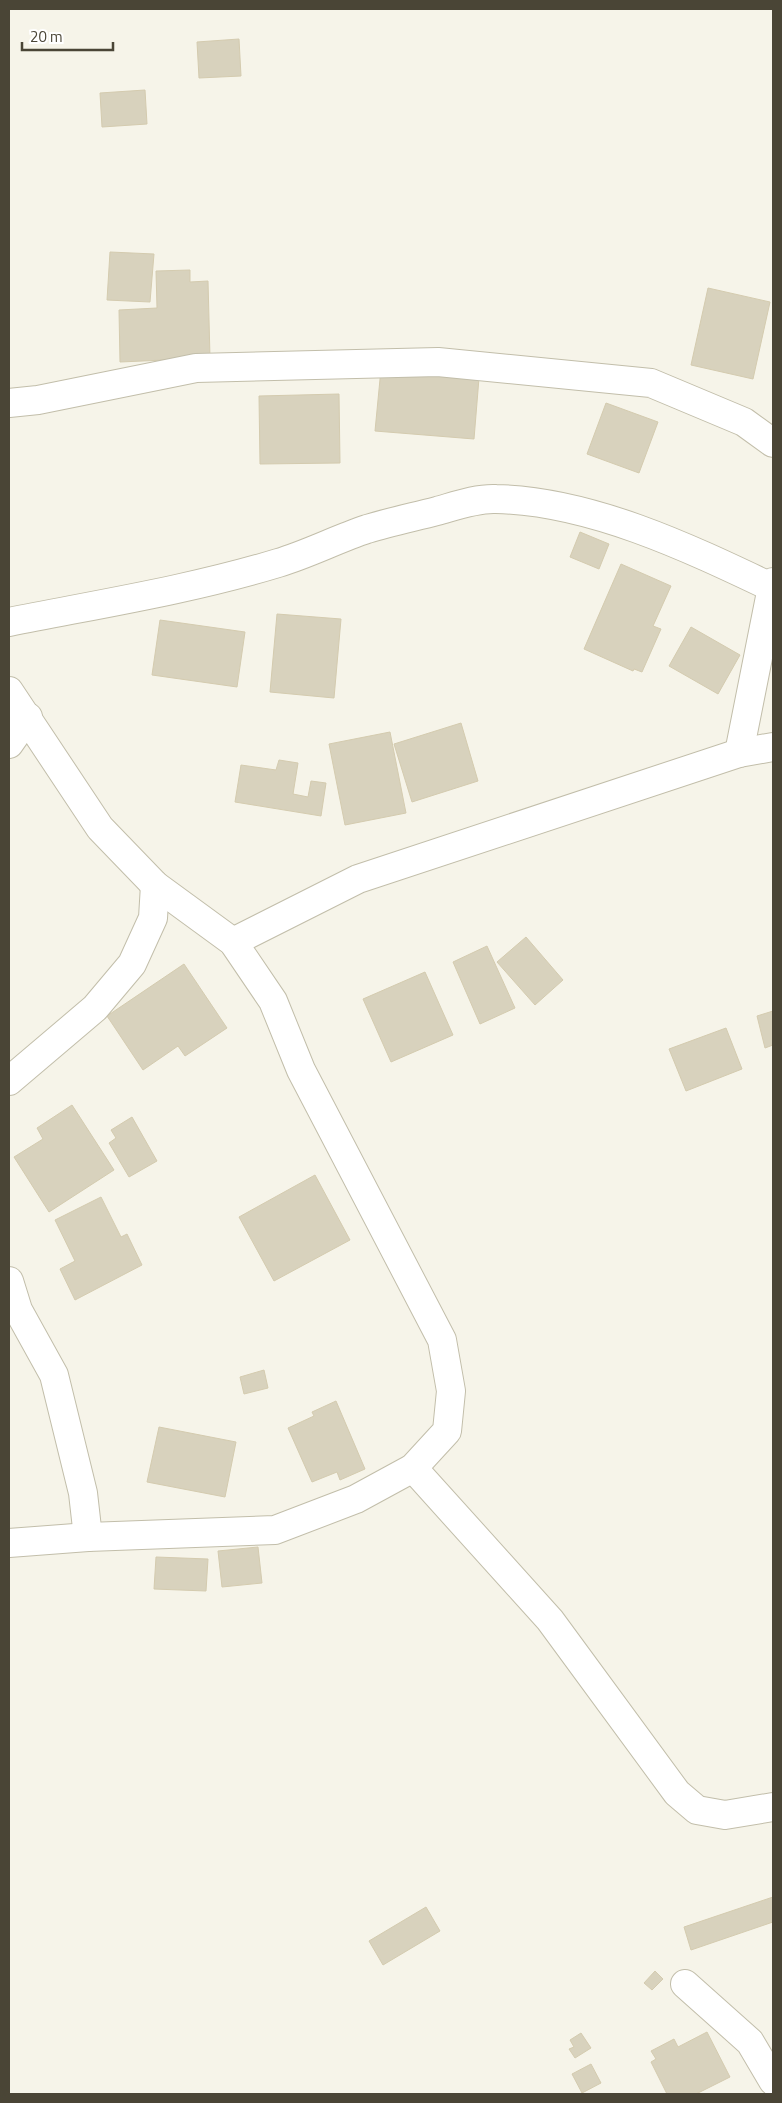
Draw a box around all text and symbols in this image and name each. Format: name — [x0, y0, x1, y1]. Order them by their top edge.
scale bar — [22, 20, 114, 52]
text: 20 m — [30, 25, 63, 48]

